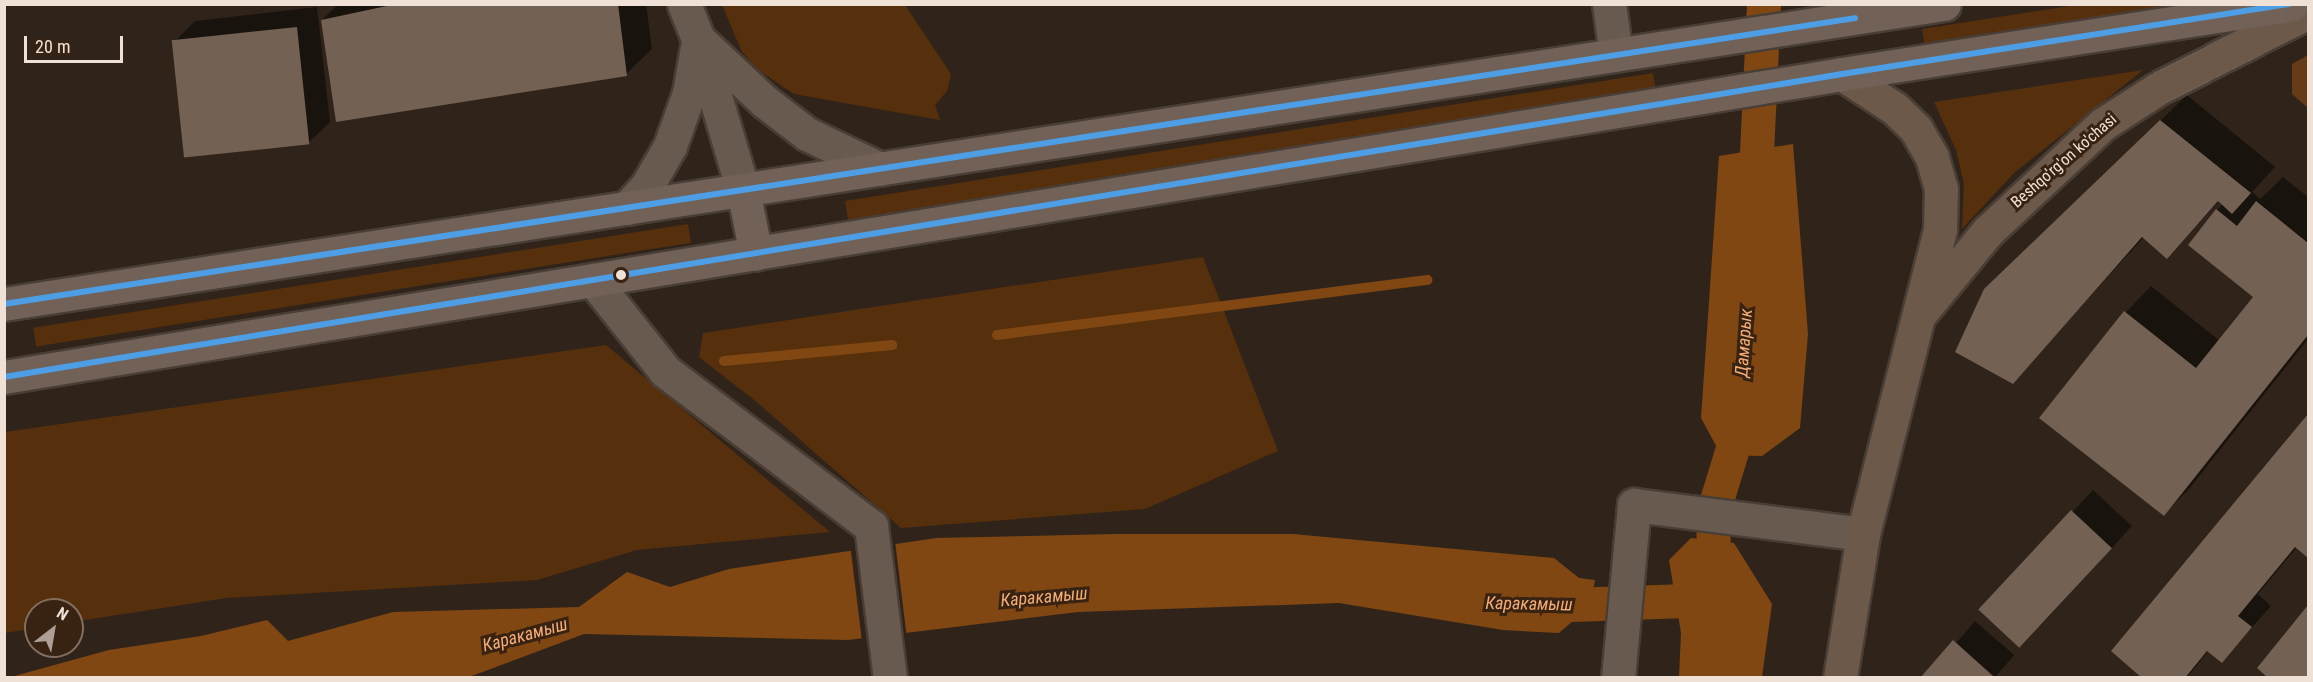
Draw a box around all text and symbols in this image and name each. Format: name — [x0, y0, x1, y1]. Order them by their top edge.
scale bar — [27, 24, 126, 62]
text: 20 m — [35, 36, 70, 57]
street label: Beshqo'rg'on ko'chasi — [2007, 110, 2121, 212]
unlabelled marker — [615, 269, 627, 281]
water label: Дамарык — [1731, 308, 1757, 378]
water label: Каракамыш — [1000, 582, 1088, 612]
water label: Каракамыш — [1485, 592, 1573, 616]
north arrow — [24, 598, 84, 658]
text: N — [53, 603, 72, 625]
water label: Каракамыш — [480, 613, 570, 657]

